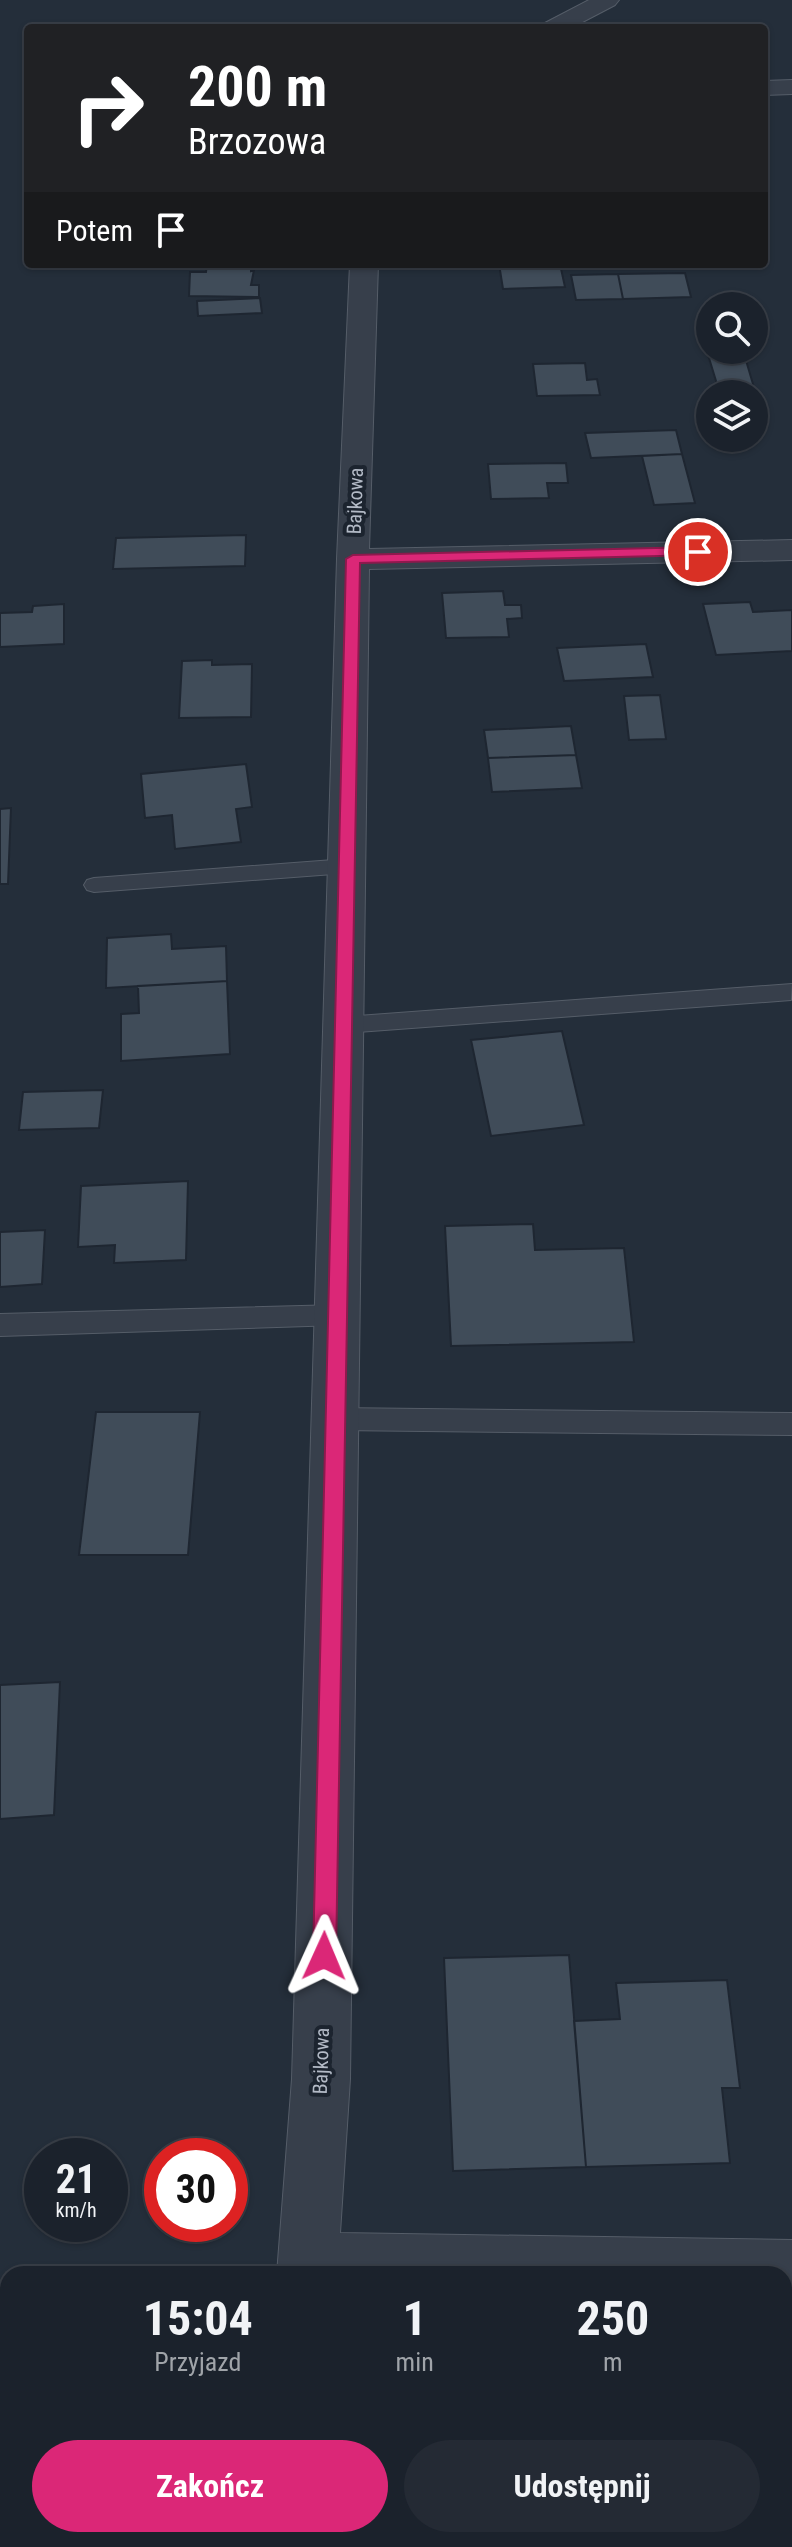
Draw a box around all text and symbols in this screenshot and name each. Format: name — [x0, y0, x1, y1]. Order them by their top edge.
text: 200 m — [188, 54, 327, 120]
icon: right — [56, 56, 160, 160]
text: Brzozowa — [188, 121, 326, 163]
icon: arrive — [149, 208, 193, 252]
text: Potem — [56, 213, 133, 248]
map controls — [696, 292, 768, 452]
button: search — [696, 292, 768, 364]
button: layers — [696, 380, 768, 452]
street label: Bajkowa — [342, 467, 368, 535]
pin — [664, 518, 732, 586]
icon: arrive — [676, 530, 720, 574]
position arrow — [282, 1914, 366, 1998]
street label: Bajkowa — [308, 2027, 334, 2095]
speed limit sign: 30 — [144, 2138, 248, 2242]
text: 21 — [56, 2156, 96, 2203]
text: km/h — [55, 2198, 97, 2222]
text: 15:04 — [143, 2290, 253, 2347]
text: 1 — [403, 2290, 427, 2347]
text: 250 — [576, 2290, 649, 2347]
text: Przyjazd — [154, 2347, 241, 2377]
text: min — [396, 2347, 434, 2377]
text: m — [603, 2347, 623, 2377]
button: Zakończ — [32, 2440, 388, 2532]
button: Udostępnij — [404, 2440, 760, 2532]

